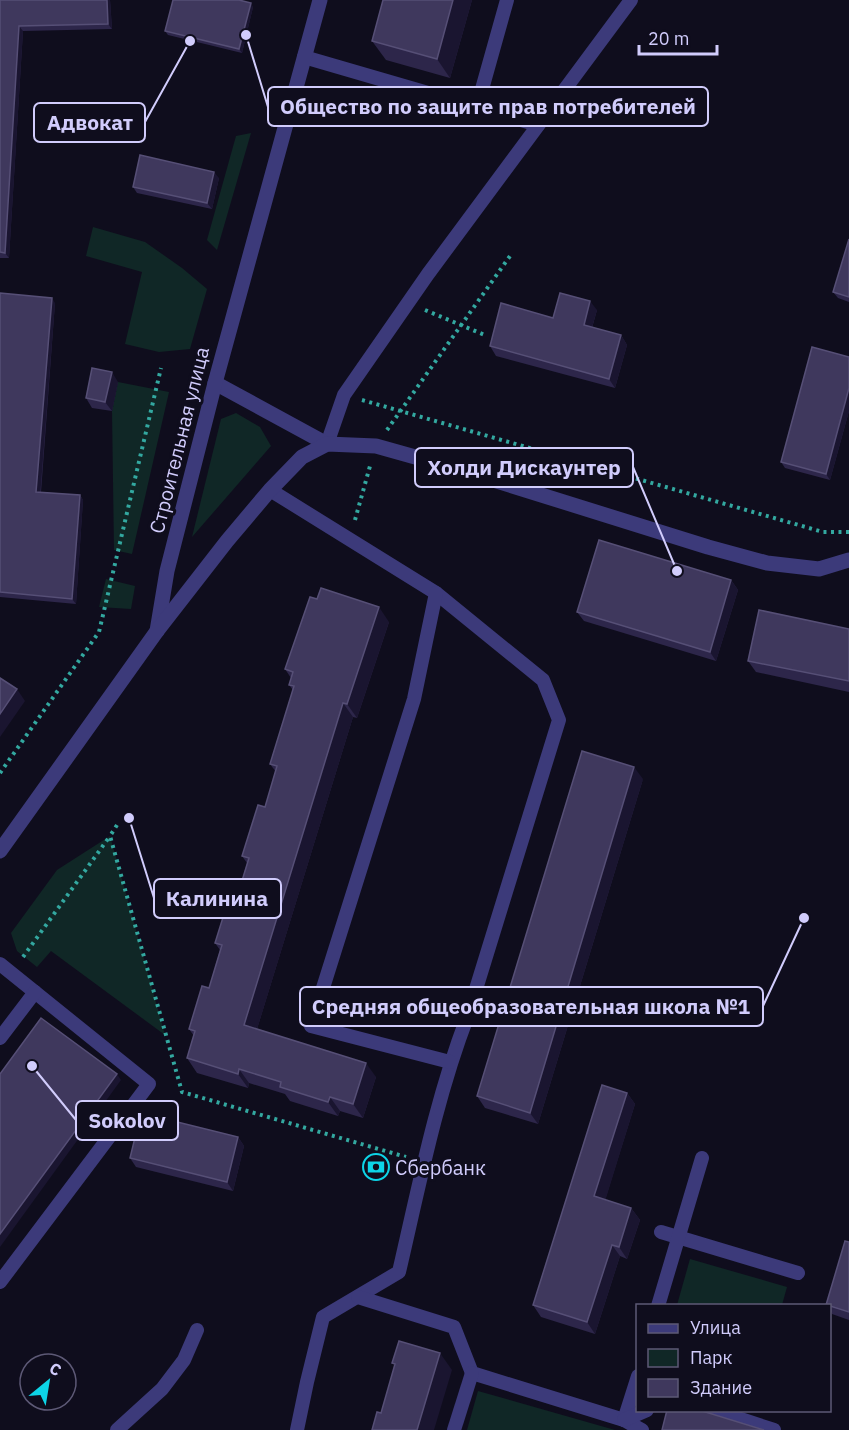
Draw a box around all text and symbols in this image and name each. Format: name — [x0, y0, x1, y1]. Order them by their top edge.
scale bar — [639, 18, 717, 56]
text: 20 m — [648, 27, 690, 50]
callout: Общество по защите прав потребителей — [268, 87, 708, 126]
text: Общество по защите прав потребителей — [280, 92, 696, 120]
callout: Адвокат — [34, 103, 145, 142]
text: Адвокат — [47, 108, 133, 136]
street label: Строительная улица — [143, 344, 215, 536]
callout: Холди Дискаунтер — [415, 448, 633, 487]
text: Холди Дискаунтер — [427, 453, 621, 481]
callout: Калинина — [154, 879, 281, 918]
text: Калинина — [166, 884, 268, 912]
callout: Средняя общеобразовательная школа №1 — [300, 987, 763, 1026]
text: Средняя общеобразовательная школа №1 — [312, 992, 751, 1020]
callout: Sokolov — [76, 1101, 178, 1140]
text: Sokolov — [88, 1106, 167, 1134]
bank icon: Сбербанк — [361, 1152, 391, 1182]
place label: Сбербанк — [395, 1154, 486, 1181]
legend — [636, 1304, 831, 1412]
text: Улица — [690, 1316, 741, 1339]
text: Парк — [690, 1346, 733, 1369]
north arrow — [18, 1352, 78, 1412]
text: С — [46, 1358, 65, 1380]
text: Здание — [690, 1376, 752, 1399]

